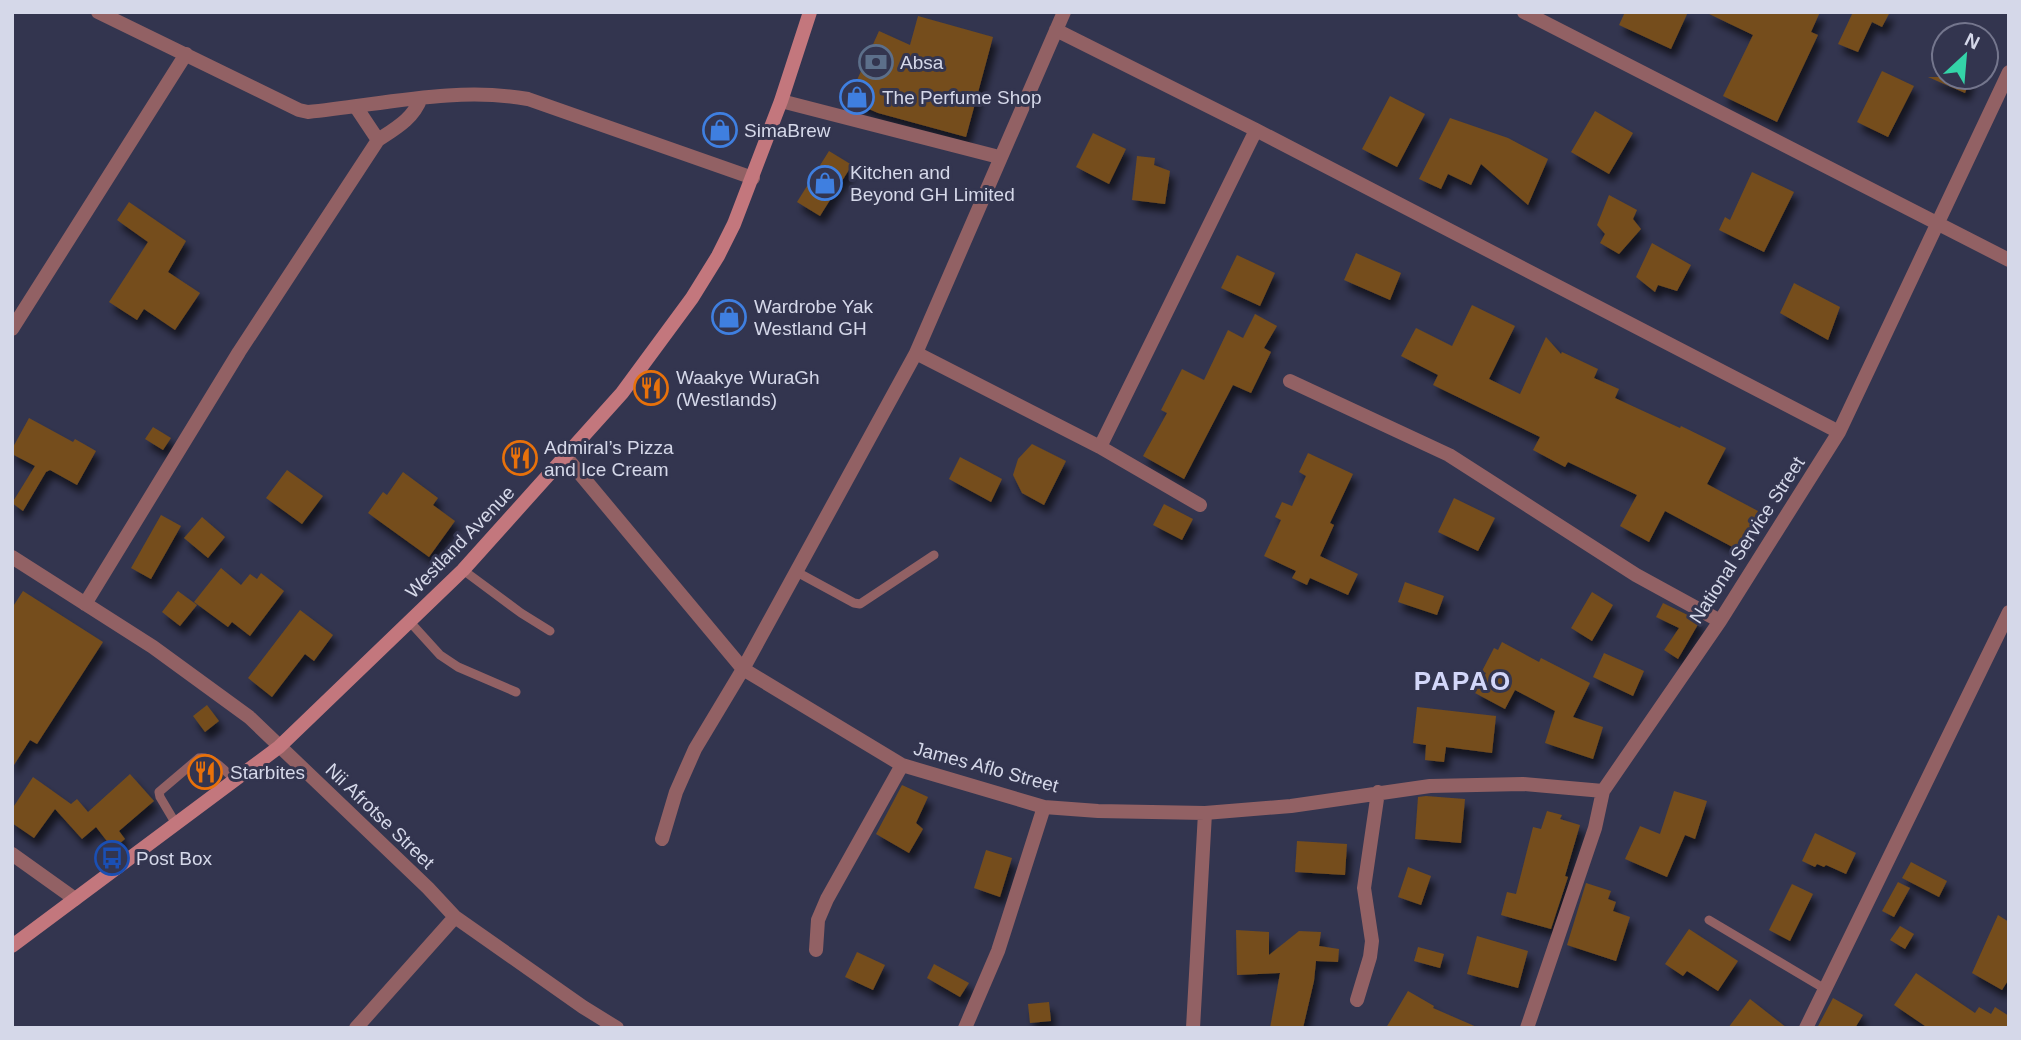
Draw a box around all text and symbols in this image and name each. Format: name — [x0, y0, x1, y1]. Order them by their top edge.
north arrow — [1930, 21, 2000, 91]
text: N — [1961, 29, 1983, 54]
bank icon: Absa — [857, 43, 895, 81]
place label: Absa — [900, 52, 944, 73]
shop icon: The Perfume Shop — [838, 78, 876, 116]
place label: The Perfume Shop — [882, 87, 1041, 108]
shop icon: SimaBrew — [701, 111, 739, 149]
place label: SimaBrew — [744, 120, 831, 141]
place label: Kitchen and Beyond GH Limited — [850, 162, 1015, 205]
shop icon: Kitchen and Beyond GH Limited — [806, 164, 844, 202]
place label: Wardrobe Yak Westland GH — [754, 296, 873, 339]
shop icon: Wardrobe Yak Westland GH — [710, 298, 748, 336]
place label: Waakye WuraGh (Westlands) — [676, 367, 820, 410]
restaurant icon: Waakye WuraGh (Westlands) — [632, 369, 670, 407]
place label: Admiral’s Pizza and Ice Cream — [544, 437, 674, 480]
restaurant icon: Admiral’s Pizza and Ice Cream — [501, 439, 539, 477]
street label: National Service Street — [1685, 452, 1809, 627]
street label: Westland Avenue — [401, 482, 519, 602]
district label: PAPAO — [1414, 666, 1512, 696]
street label: James Aflo Street — [911, 738, 1061, 797]
restaurant icon: Starbites — [186, 753, 224, 791]
street label: Nii Afrotse Street — [321, 759, 439, 874]
place label: Starbites — [230, 762, 305, 783]
bus stop icon: Post Box — [93, 839, 131, 877]
place label: Post Box — [136, 848, 213, 869]

